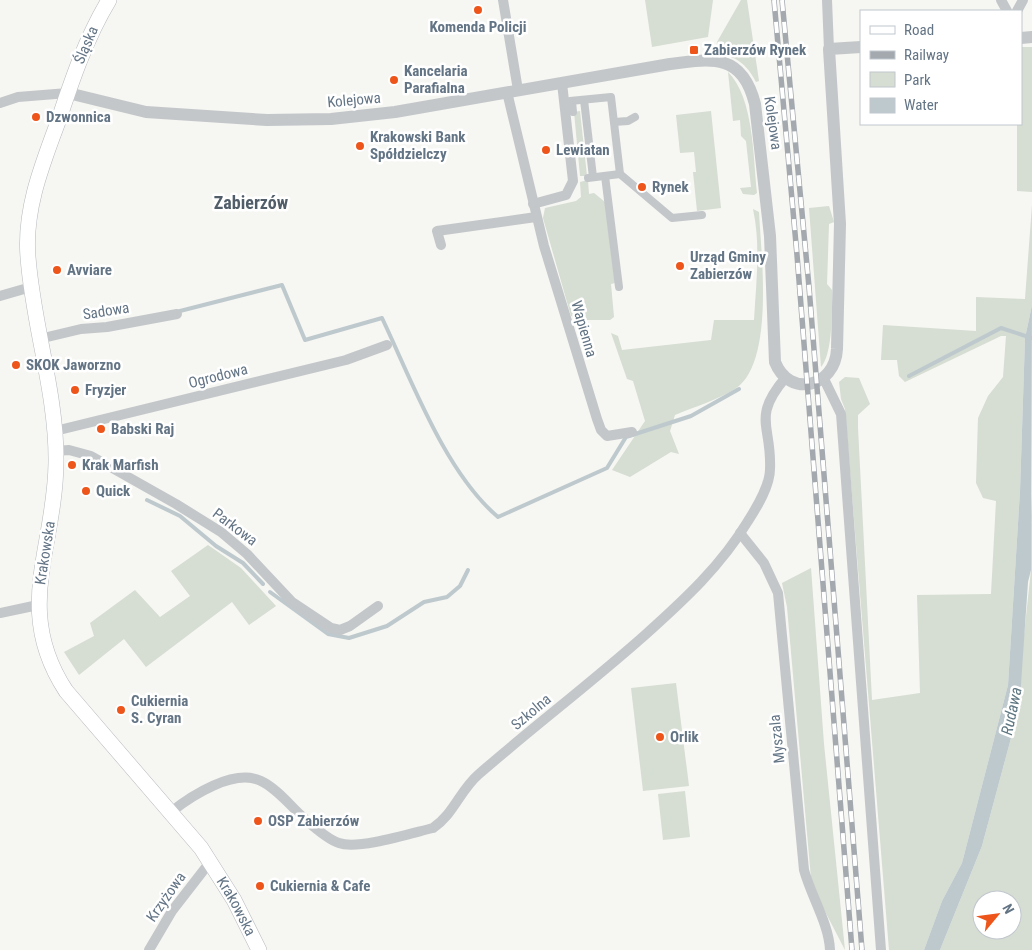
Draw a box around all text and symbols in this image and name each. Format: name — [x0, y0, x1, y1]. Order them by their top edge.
marker: Komenda Policji — [472, 4, 484, 16]
legend — [860, 10, 1022, 125]
place label: Komenda Policji — [429, 18, 527, 36]
text: Road — [904, 21, 934, 39]
street label: Śląska — [70, 23, 102, 67]
place label: Zabierzów Rynek — [704, 41, 807, 59]
marker: Zabierzów Rynek — [688, 44, 700, 56]
text: Railway — [904, 46, 949, 64]
place label: Kancelaria Parafialna — [404, 62, 468, 97]
text: Park — [904, 71, 931, 89]
marker: Kancelaria Parafialna — [388, 74, 400, 86]
street label: Kolejowa — [326, 89, 382, 111]
street label: Kolejowa — [760, 95, 786, 151]
text: Water — [904, 96, 939, 114]
place label: Dzwonnica — [46, 108, 111, 126]
marker: Dzwonnica — [30, 111, 42, 123]
place label: Krakowski Bank Spółdzielczy — [370, 128, 466, 163]
marker: Krakowski Bank Spółdzielczy — [354, 140, 366, 152]
place label: Lewiatan — [556, 141, 610, 159]
marker: Lewiatan — [540, 144, 552, 156]
place label: Rynek — [652, 178, 690, 196]
marker: Rynek — [636, 181, 648, 193]
district label: Zabierzów — [214, 192, 289, 213]
place label: Urząd Gminy Zabierzów — [690, 248, 766, 283]
marker: Urząd Gminy Zabierzów — [674, 260, 686, 272]
place label: Avviare — [67, 261, 112, 279]
marker: Avviare — [51, 264, 63, 276]
street label: Sadowa — [81, 298, 131, 324]
street label: Wapienna — [567, 299, 601, 359]
place label: SKOK Jaworzno — [26, 356, 121, 374]
marker: SKOK Jaworzno — [10, 359, 22, 371]
street label: Ogrodowa — [187, 360, 249, 392]
place label: Fryzjer — [85, 381, 126, 399]
marker: Fryzjer — [69, 384, 81, 396]
place label: Babski Raj — [111, 420, 174, 438]
marker: Babski Raj — [95, 423, 107, 435]
place label: Krak Marfish — [82, 456, 159, 474]
marker: Krak Marfish — [66, 459, 78, 471]
place label: Quick — [96, 482, 131, 500]
marker: Quick — [80, 485, 92, 497]
street label: Parkowa — [209, 504, 261, 550]
street label: Krakowska — [31, 520, 59, 586]
water label: Rudawa — [997, 685, 1026, 737]
street label: Szkolna — [507, 690, 555, 734]
place label: Cukiernia S. Cyran — [131, 692, 188, 727]
marker: Cukiernia S. Cyran — [115, 704, 127, 716]
street label: Myszala — [765, 714, 789, 764]
place label: Orlik — [670, 728, 700, 746]
marker: Orlik — [654, 731, 666, 743]
place label: OSP Zabierzów — [268, 812, 360, 830]
marker: OSP Zabierzów — [252, 815, 264, 827]
street label: Krzyżowa — [142, 869, 190, 925]
street label: Krakowska — [213, 874, 259, 939]
place label: Cukiernia & Cafe — [270, 877, 370, 895]
marker: Cukiernia & Cafe — [254, 880, 266, 892]
north arrow — [972, 890, 1022, 940]
text: N — [999, 901, 1017, 916]

